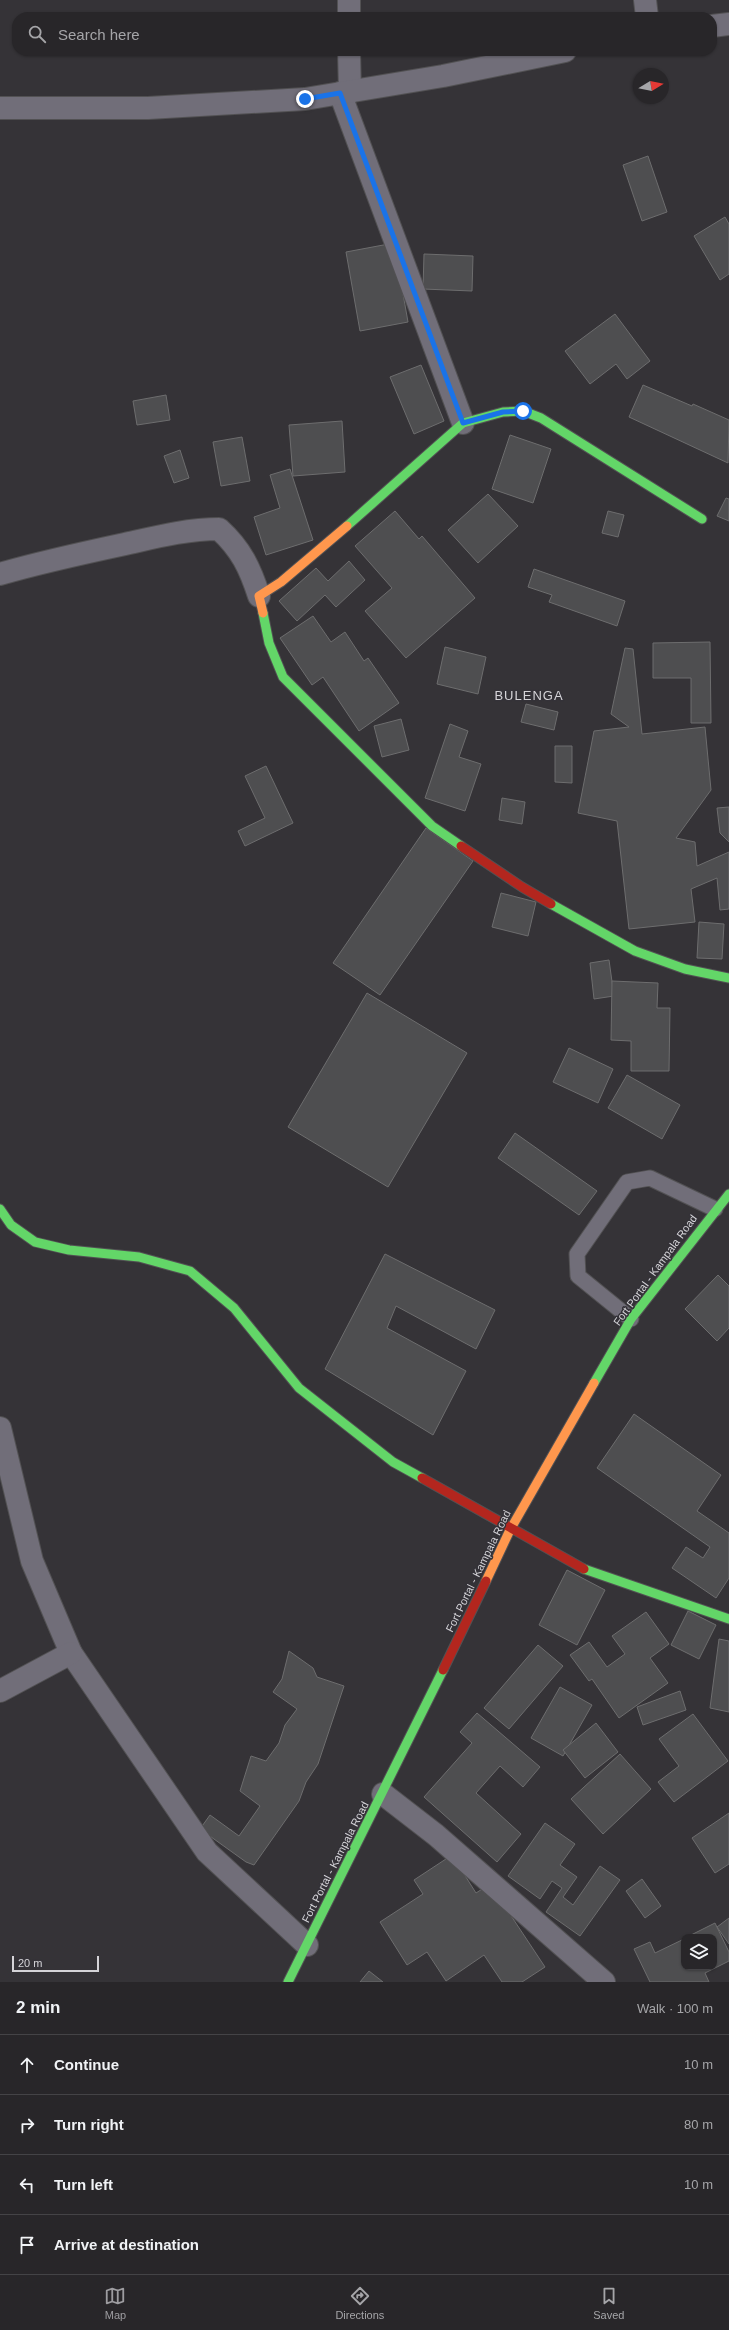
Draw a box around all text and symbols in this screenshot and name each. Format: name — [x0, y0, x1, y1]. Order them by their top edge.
search box — [12, 12, 717, 56]
icon: search — [26, 23, 48, 45]
text: Search here — [58, 26, 140, 43]
north arrow — [633, 68, 669, 104]
route end — [296, 90, 314, 108]
route start — [514, 402, 532, 420]
district label: BULENGA — [494, 688, 564, 703]
street label: Fort Portal - Kampala Road — [611, 1212, 699, 1328]
street label: Fort Portal - Kampala Road — [443, 1508, 513, 1634]
street label: Fort Portal - Kampala Road — [299, 1800, 371, 1924]
map controls — [681, 1934, 717, 1970]
button: layers — [681, 1934, 717, 1970]
scale bar — [12, 1954, 99, 1973]
text: 20 m — [18, 1957, 42, 1969]
text: 2 min — [16, 1998, 60, 2017]
text: Walk · 100 m — [637, 2001, 713, 2016]
icon: ahead — [16, 2054, 38, 2076]
text: Continue — [54, 2056, 119, 2073]
text: 10 m — [684, 2057, 713, 2072]
icon: right — [16, 2114, 38, 2136]
text: Turn right — [54, 2116, 124, 2133]
text: 80 m — [684, 2117, 713, 2132]
icon: left — [16, 2174, 38, 2196]
text: Turn left — [54, 2176, 113, 2193]
text: 10 m — [684, 2177, 713, 2192]
icon: arrive — [16, 2234, 38, 2256]
text: Arrive at destination — [54, 2236, 199, 2253]
tab: Map — [104, 2285, 126, 2321]
tab: Directions — [335, 2285, 384, 2321]
tab: Saved — [593, 2285, 624, 2321]

